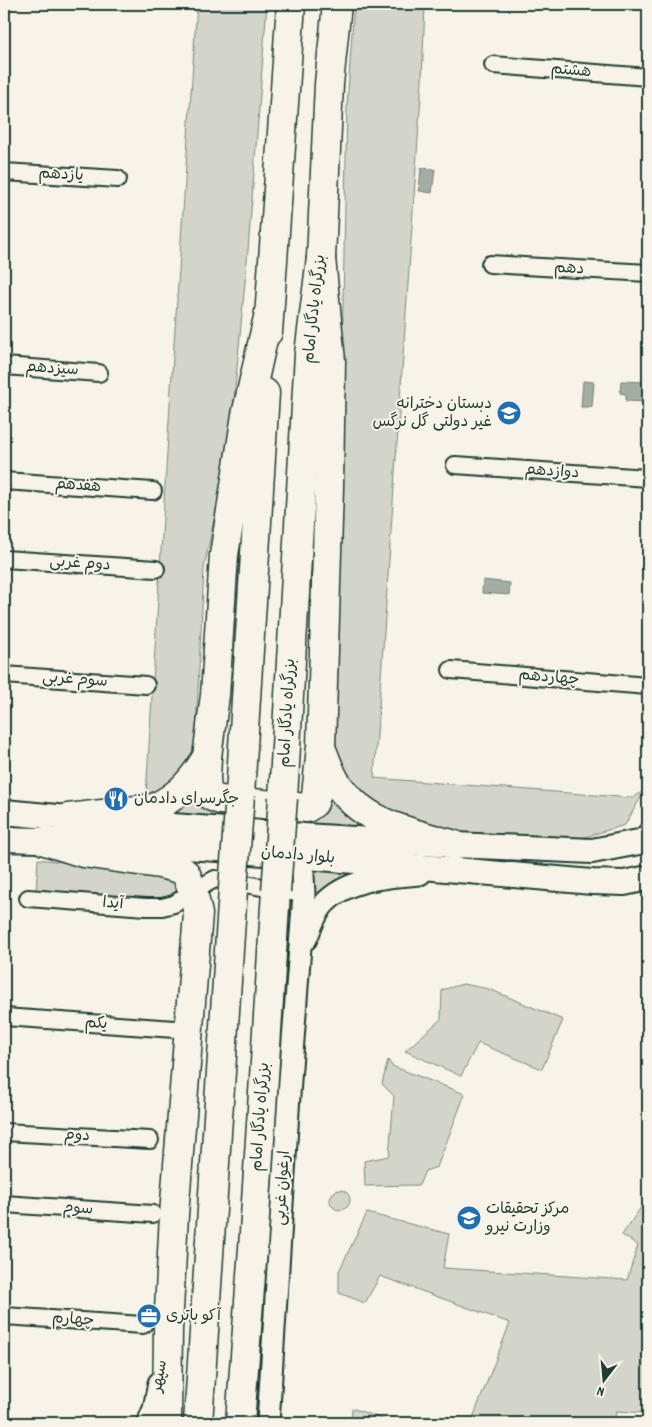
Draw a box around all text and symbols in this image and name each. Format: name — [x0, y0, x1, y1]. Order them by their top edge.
street label: هشتم — [550, 58, 592, 84]
street label: یازدهم — [38, 162, 84, 188]
street label: بزرگراه یادگار امام — [298, 253, 332, 365]
street label: دهم — [553, 257, 585, 281]
street label: سیزدهم — [25, 356, 79, 382]
place label: دبستان دخترانه غیر دولتی گل نرگس — [373, 393, 492, 434]
school or university icon: دبستان دخترانه غیر دولتی گل نرگس — [496, 400, 522, 426]
street label: دوازدهم — [524, 459, 580, 485]
street label: هفدهم — [54, 473, 102, 499]
street label: دوم غربی — [49, 550, 111, 578]
street label: بزرگراه یادگار امام — [274, 658, 302, 768]
street label: چهاردهم — [518, 664, 580, 692]
street label: سوم غربی — [42, 666, 108, 694]
restaurant icon: جگرسرای دادمان — [103, 786, 129, 812]
place label: جگرسرای دادمان — [134, 788, 239, 811]
street label: بلوار دادمان — [260, 841, 336, 871]
street label: آیدا — [102, 892, 125, 916]
street label: یکم — [84, 1012, 108, 1036]
street label: بزرگراه یادگار امام — [246, 1062, 276, 1172]
street label: دوم — [63, 1124, 91, 1148]
street label: ارغوان غربی — [269, 1150, 297, 1226]
street label: سوم — [62, 1196, 94, 1222]
place label: مرکز تحقیقات وزارت نیرو — [484, 1198, 569, 1239]
school or university icon: مرکز تحقیقات وزارت نیرو — [456, 1205, 482, 1231]
office icon: آکو باتری — [136, 1303, 162, 1329]
place label: آکو باتری — [166, 1305, 222, 1328]
street label: چهارم — [51, 1307, 95, 1333]
north arrow — [580, 1354, 630, 1404]
street label: سپهر — [146, 1358, 174, 1396]
text: N — [595, 1380, 607, 1401]

